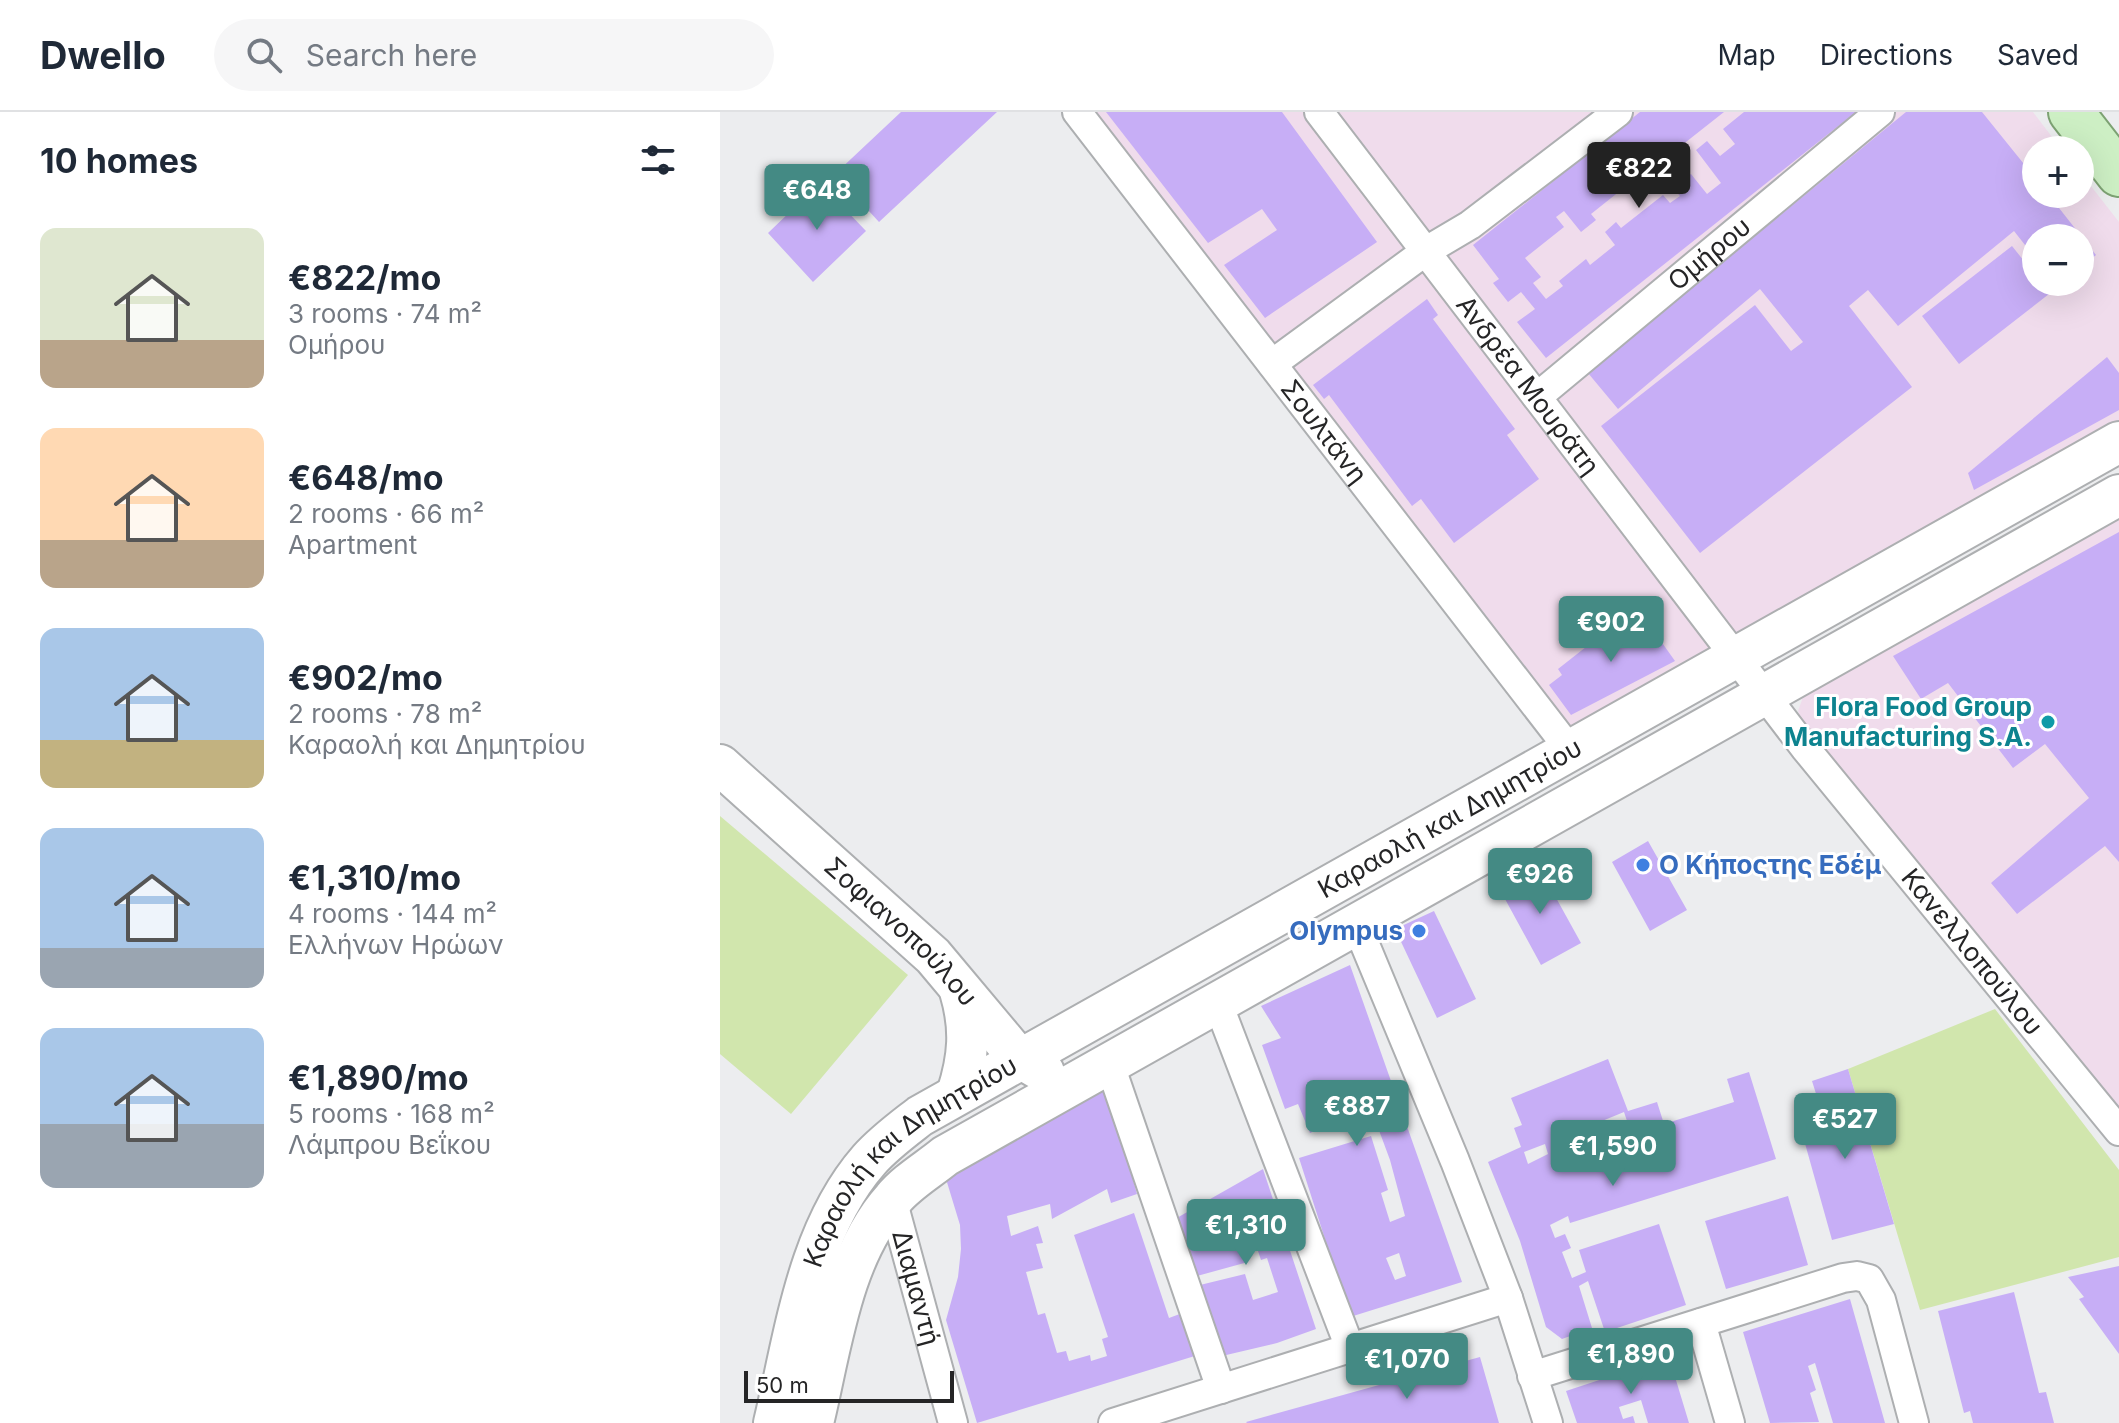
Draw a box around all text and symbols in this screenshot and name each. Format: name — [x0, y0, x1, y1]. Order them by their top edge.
search box — [214, 19, 774, 91]
text: Dwello — [40, 32, 166, 78]
icon: search — [242, 33, 286, 77]
text: Search here — [306, 37, 477, 73]
text: Map — [1717, 38, 1776, 72]
text: Directions — [1820, 38, 1953, 72]
text: Saved — [1997, 38, 2079, 72]
map controls — [2022, 136, 2094, 296]
button: + — [2022, 136, 2094, 208]
icon: filters — [636, 138, 680, 182]
text: 10 homes — [40, 140, 198, 181]
pin: €822 — [1592, 142, 1686, 210]
text: €822 — [1605, 152, 1673, 183]
pin: €648 — [770, 164, 864, 232]
text: €648 — [782, 174, 852, 205]
street label: Ομήρου — [1662, 210, 1756, 297]
button: − — [2022, 224, 2094, 296]
text: €822/mo — [288, 257, 441, 298]
icon: home — [104, 260, 200, 356]
street label: Ανδρέα Μουράτη — [1450, 290, 1606, 481]
text: 3 rooms · 74 m² — [288, 298, 482, 329]
text: Ομήρου — [288, 329, 385, 360]
street label: Σουλτάνη — [1275, 374, 1374, 489]
text: €648/mo — [288, 457, 444, 498]
icon: home — [104, 460, 200, 556]
text: 2 rooms · 66 m² — [288, 498, 484, 529]
text: Apartment — [288, 529, 417, 560]
pin: €902 — [1564, 596, 1658, 664]
text: €902 — [1577, 606, 1645, 637]
text: €902/mo — [288, 657, 443, 698]
icon: home — [104, 660, 200, 756]
place label: Flora Food Group Manufacturing S.A. — [1784, 691, 2032, 752]
text: 2 rooms · 78 m² — [288, 698, 482, 729]
marker: Flora Food Group Manufacturing S.A. — [2039, 713, 2057, 731]
text: Καραολή και Δημητρίου — [288, 729, 586, 760]
street label: Καραολή και Δημητρίου — [1312, 731, 1587, 904]
pin: €926 — [1493, 848, 1587, 916]
place label: Ο Κήποςτης Εδέμ — [1659, 849, 1882, 880]
street label: Σοφιανοπούλου — [818, 850, 984, 1012]
marker: Ο Κήποςτης Εδέμ — [1634, 856, 1652, 874]
text: €1,310/mo — [288, 857, 461, 898]
text: €926 — [1506, 858, 1574, 889]
icon: home — [104, 860, 200, 956]
street label: Κανελλοπούλου — [1895, 862, 2050, 1041]
text: 4 rooms · 144 m² — [288, 898, 497, 929]
place label: Olympus — [1289, 915, 1403, 946]
marker: Olympus — [1410, 922, 1428, 940]
text: Ελλήνων Ηρώων — [288, 929, 503, 960]
street label: Καραολή και Δημητρίου — [797, 1049, 1022, 1271]
text: €1,890/mo — [288, 1057, 469, 1098]
icon: home — [104, 1060, 200, 1156]
pin: €887 — [1310, 1080, 1404, 1148]
text: €887 — [1324, 1090, 1390, 1121]
pin: €527 — [1798, 1093, 1892, 1161]
text: 5 rooms · 168 m² — [288, 1098, 495, 1129]
text: €527 — [1812, 1103, 1878, 1134]
pin: €1,590 — [1548, 1120, 1678, 1188]
text: Λάμπρου Βεΐκου — [288, 1129, 491, 1160]
text: €1,590 — [1569, 1130, 1657, 1161]
pin: €1,310 — [1181, 1199, 1311, 1267]
text: €1,310 — [1205, 1209, 1287, 1240]
street label: Διαμαντή — [886, 1227, 947, 1349]
pin: €1,890 — [1566, 1328, 1696, 1396]
pin: €1,070 — [1342, 1333, 1472, 1401]
text: €1,890 — [1587, 1338, 1675, 1369]
text: €1,070 — [1364, 1343, 1450, 1374]
scale bar — [744, 1367, 954, 1403]
text: 50 m — [756, 1372, 809, 1398]

